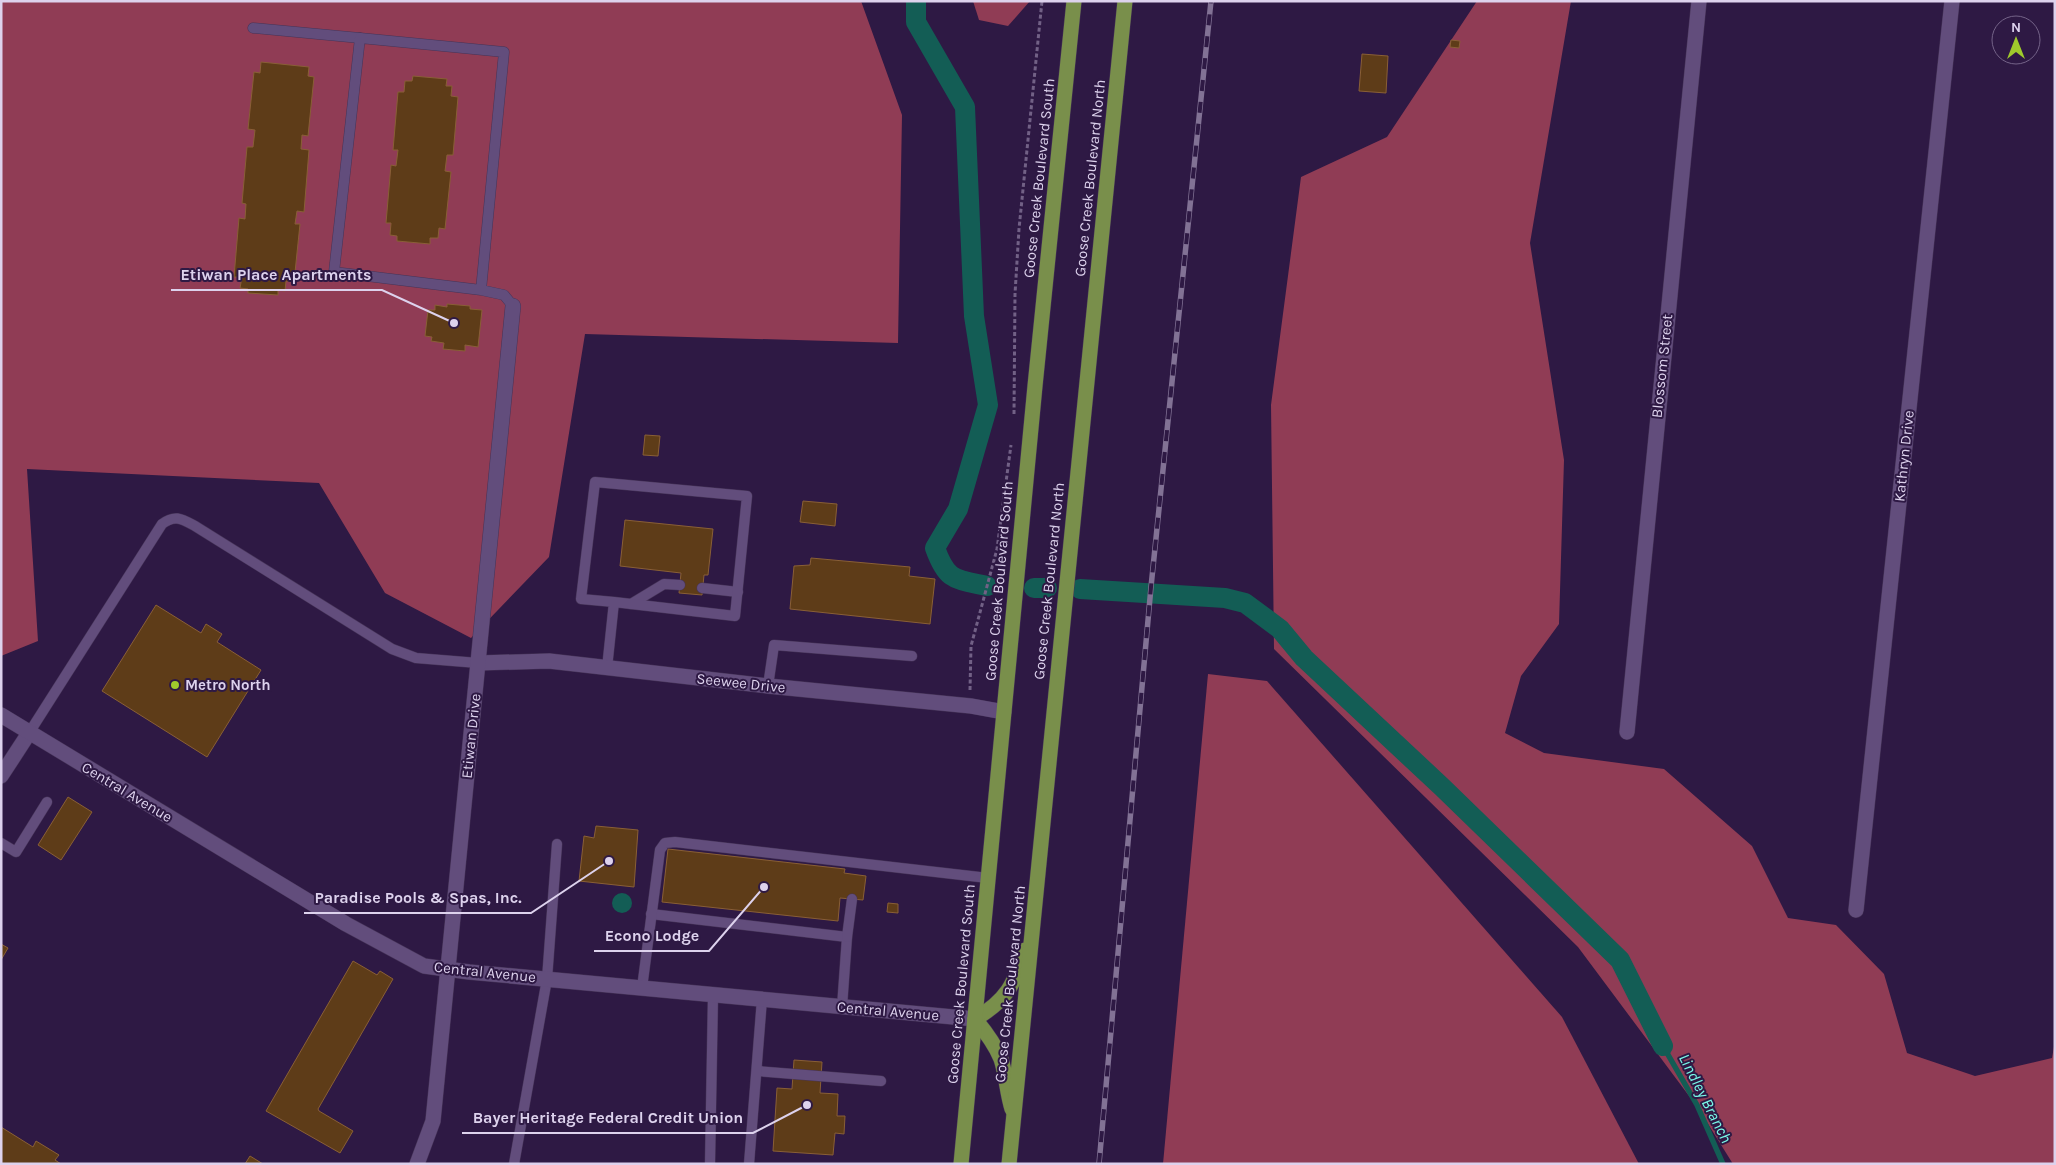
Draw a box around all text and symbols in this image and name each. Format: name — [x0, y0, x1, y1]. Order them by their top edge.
north arrow — [1991, 15, 2041, 65]
text: N — [2011, 19, 2021, 36]
street label: Goose Creek Boulevard South — [1020, 77, 1058, 279]
street label: Goose Creek Boulevard North — [1071, 79, 1109, 277]
callout: Etiwan Place Apartments — [171, 259, 382, 290]
text: Etiwan Place Apartments — [180, 265, 372, 284]
street label: Blossom Street — [1648, 313, 1676, 419]
street label: Kathryn Drive — [1890, 409, 1918, 503]
street label: Goose Creek Boulevard South — [981, 480, 1017, 682]
street label: Goose Creek Boulevard North — [1030, 482, 1068, 680]
street label: Seewee Drive — [696, 669, 786, 697]
place label: Metro North — [185, 676, 271, 694]
marker: Metro North — [169, 679, 181, 691]
street label: Etiwan Drive — [458, 693, 484, 779]
street label: Central Avenue — [78, 758, 176, 826]
callout: Paradise Pools & Spas, Inc. — [304, 882, 531, 913]
street label: Goose Creek Boulevard South — [943, 883, 979, 1085]
street label: Goose Creek Boulevard North — [991, 885, 1029, 1083]
text: Paradise Pools & Spas, Inc. — [314, 888, 522, 907]
callout: Econo Lodge — [594, 920, 709, 951]
text: Econo Lodge — [605, 926, 699, 945]
street label: Central Avenue — [433, 958, 537, 986]
street label: Central Avenue — [836, 998, 940, 1024]
water label: Lindley Branch — [1675, 1050, 1736, 1146]
callout: Bayer Heritage Federal Credit Union — [462, 1102, 753, 1133]
text: Bayer Heritage Federal Credit Union — [473, 1108, 743, 1127]

